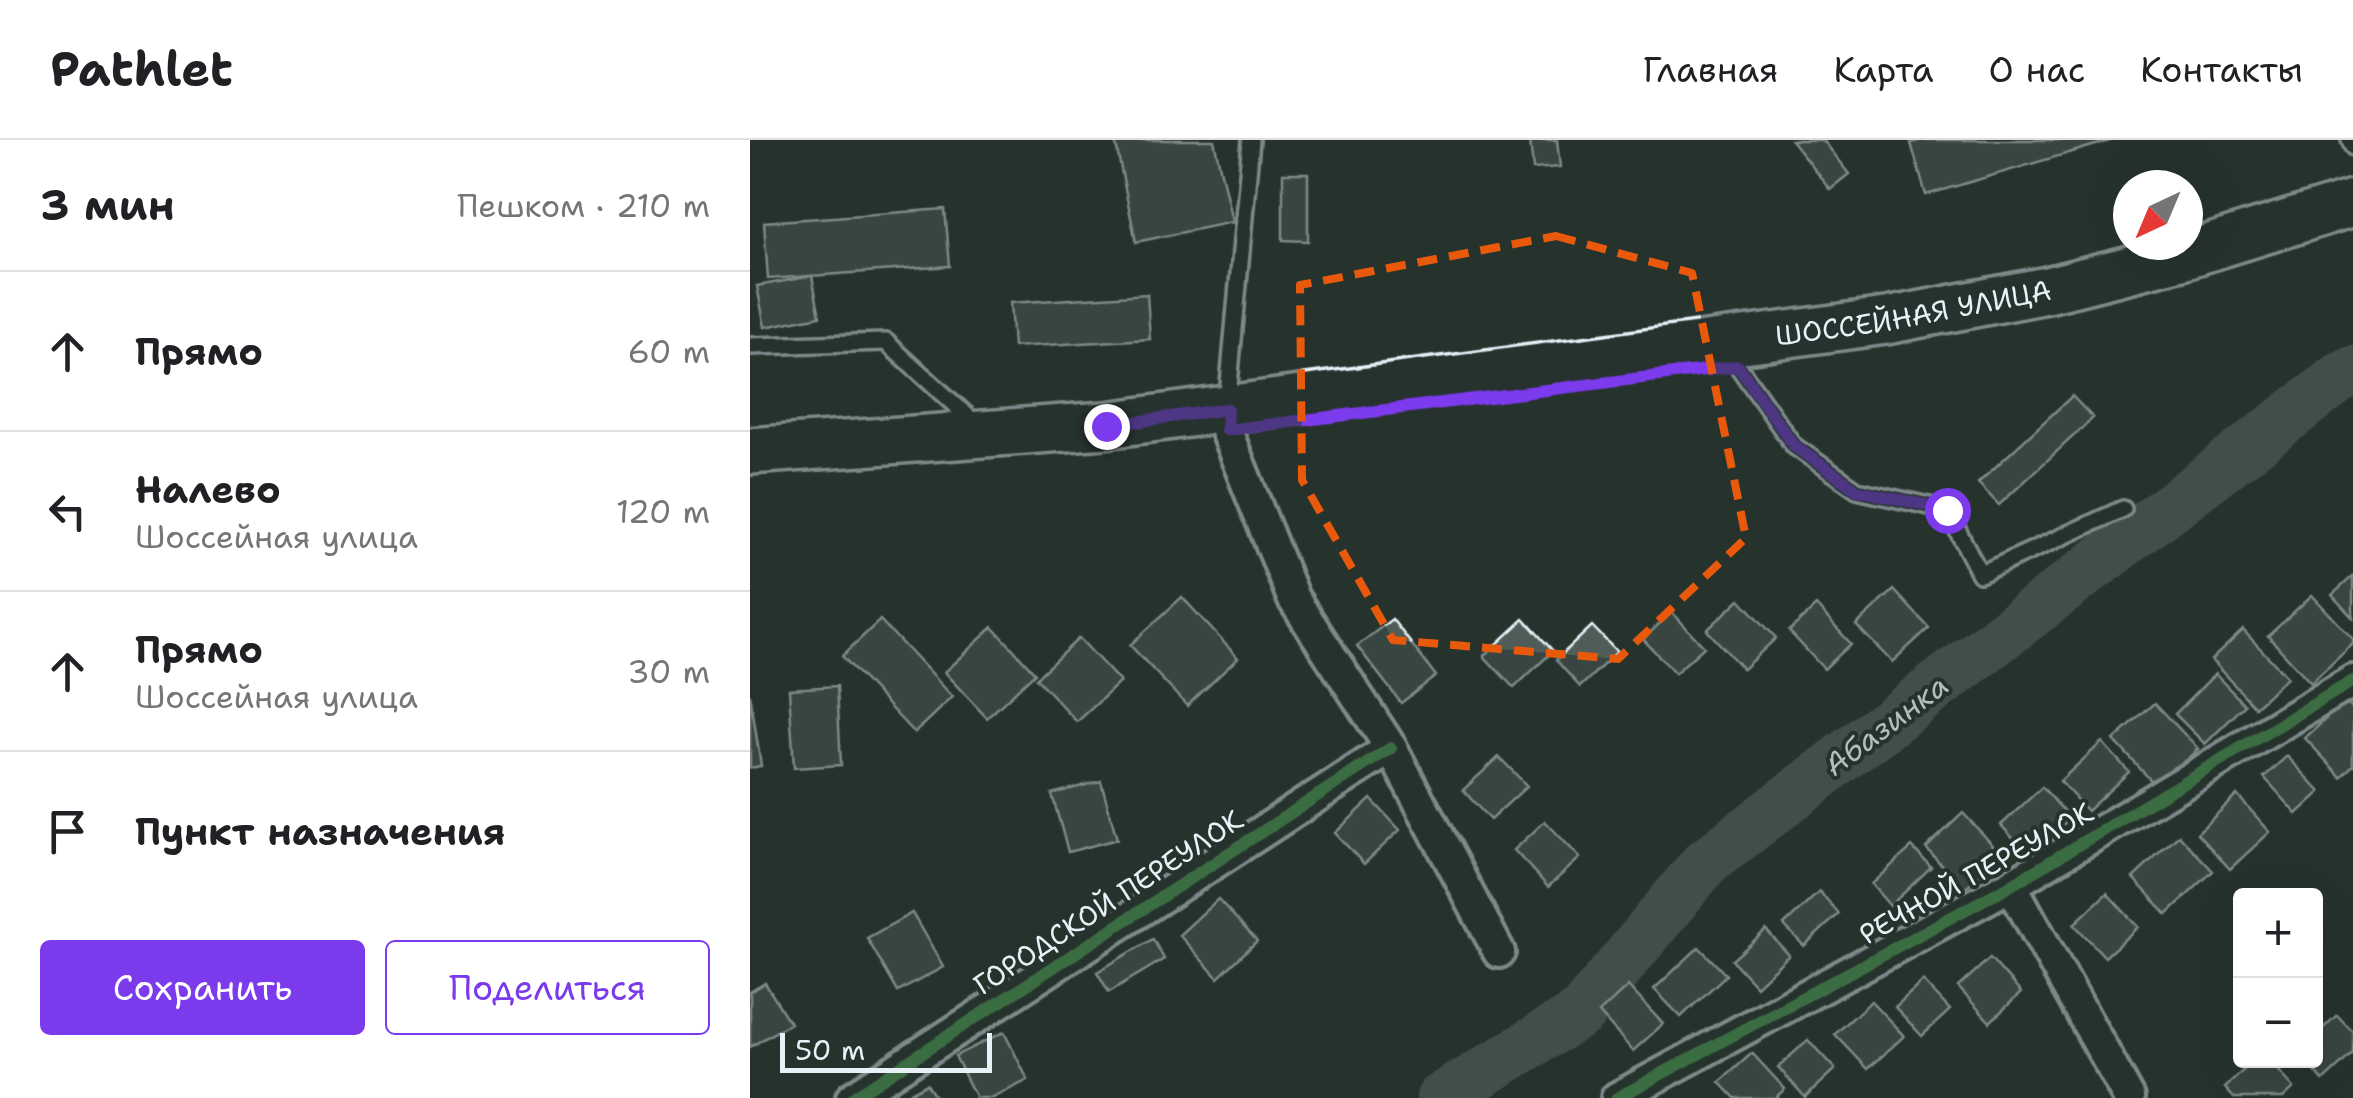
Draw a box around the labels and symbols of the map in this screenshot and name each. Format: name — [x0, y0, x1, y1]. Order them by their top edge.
north arrow — [2113, 170, 2203, 260]
street label: ШОССЕЙНАЯ УЛИЦА — [1773, 271, 2054, 355]
route end — [1084, 404, 1130, 450]
route start — [1925, 488, 1971, 534]
water label: Абазинка — [1815, 665, 1957, 785]
street label: РЕЧНОЙ ПЕРЕУЛОК — [1852, 793, 2100, 953]
street label: ГОРОДСКОЙ ПЕРЕУЛОК — [966, 801, 1250, 1003]
scale bar — [780, 1028, 992, 1072]

